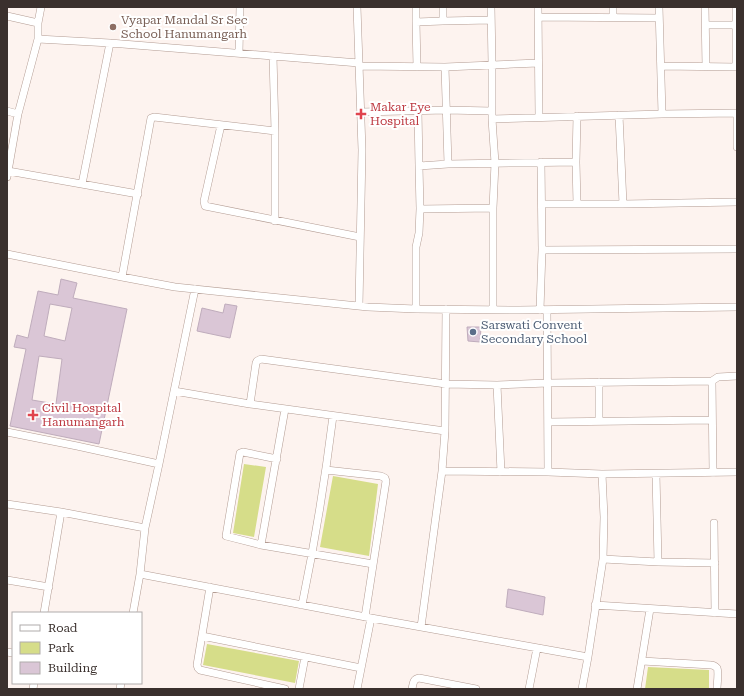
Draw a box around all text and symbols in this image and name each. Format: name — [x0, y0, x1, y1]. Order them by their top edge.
place label: Vyapar Mandal Sr Sec School Hanumangarh — [121, 13, 248, 41]
marker: Vyapar Mandal Sr Sec School Hanumangarh — [108, 22, 118, 32]
place label: Makar Eye Hospital — [370, 100, 431, 128]
marker: Makar Eye Hospital — [355, 108, 367, 120]
place label: Sarswati Convent Secondary School — [481, 318, 587, 346]
marker: Sarswati Convent Secondary School — [468, 327, 478, 337]
place label: Civil Hospital Hanumangarh — [42, 401, 125, 429]
marker: Civil Hospital Hanumangarh — [27, 409, 39, 421]
legend — [12, 612, 142, 684]
text: Road — [48, 621, 78, 635]
text: Park — [48, 641, 75, 655]
text: Building — [48, 661, 97, 675]

